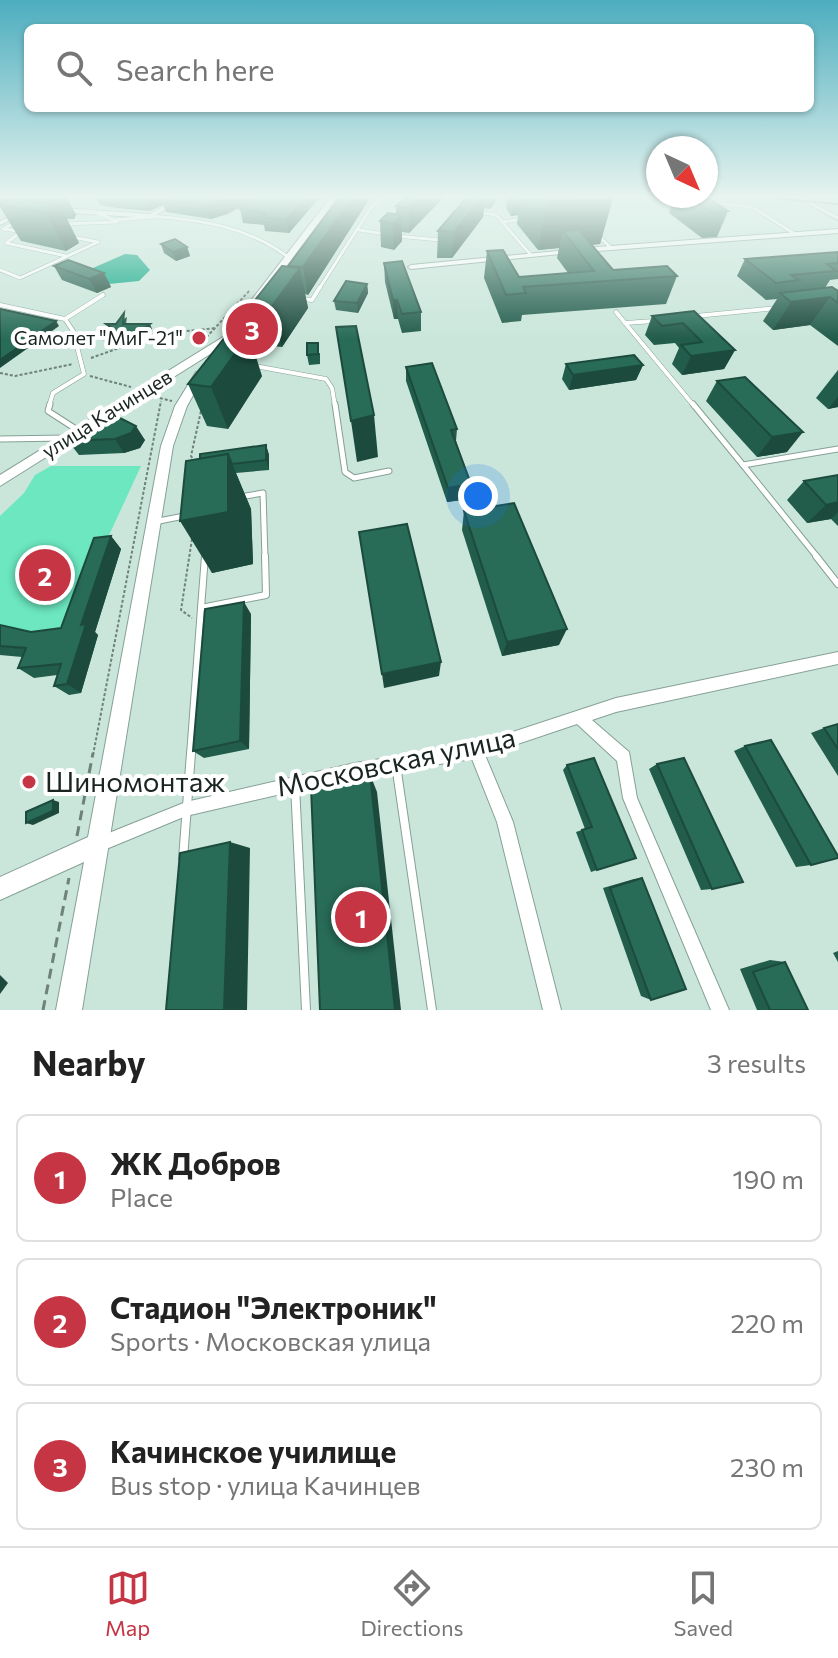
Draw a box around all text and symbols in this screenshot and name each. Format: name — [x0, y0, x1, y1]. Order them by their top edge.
search box — [24, 24, 814, 112]
icon: search — [52, 46, 96, 90]
text: Search here — [116, 50, 275, 87]
north arrow — [646, 136, 718, 208]
pin: 3 — [226, 299, 278, 359]
place label: Самолет "МиГ-21" — [14, 325, 183, 349]
marker: Самолет "МиГ-21" — [190, 329, 208, 347]
street label: улица Качинцев — [37, 364, 176, 463]
your location — [458, 476, 498, 516]
pin: 2 — [19, 545, 71, 605]
street label: Московская улица — [273, 719, 518, 803]
place label: Шиномонтаж — [45, 764, 225, 798]
marker: Шиномонтаж — [20, 773, 38, 791]
pin: 1 — [335, 887, 387, 947]
text: Nearby — [32, 1041, 146, 1083]
text: 3 results — [707, 1047, 806, 1078]
text: ЖК Добров — [110, 1144, 281, 1181]
text: 1 — [54, 1163, 66, 1194]
text: 190 m — [732, 1163, 804, 1194]
text: Place — [110, 1181, 173, 1212]
text: Стадион "Электроник" — [110, 1288, 436, 1325]
text: 2 — [53, 1307, 67, 1338]
text: 220 m — [731, 1307, 804, 1338]
text: Sports · Московская улица — [110, 1325, 431, 1356]
text: Качинское училище — [110, 1432, 396, 1469]
text: 3 — [52, 1451, 68, 1482]
text: 230 m — [730, 1451, 804, 1482]
text: Bus stop · улица Качинцев — [110, 1469, 421, 1500]
tab: Map — [105, 1566, 150, 1641]
tab: Directions — [360, 1566, 464, 1641]
tab: Saved — [674, 1566, 733, 1641]

